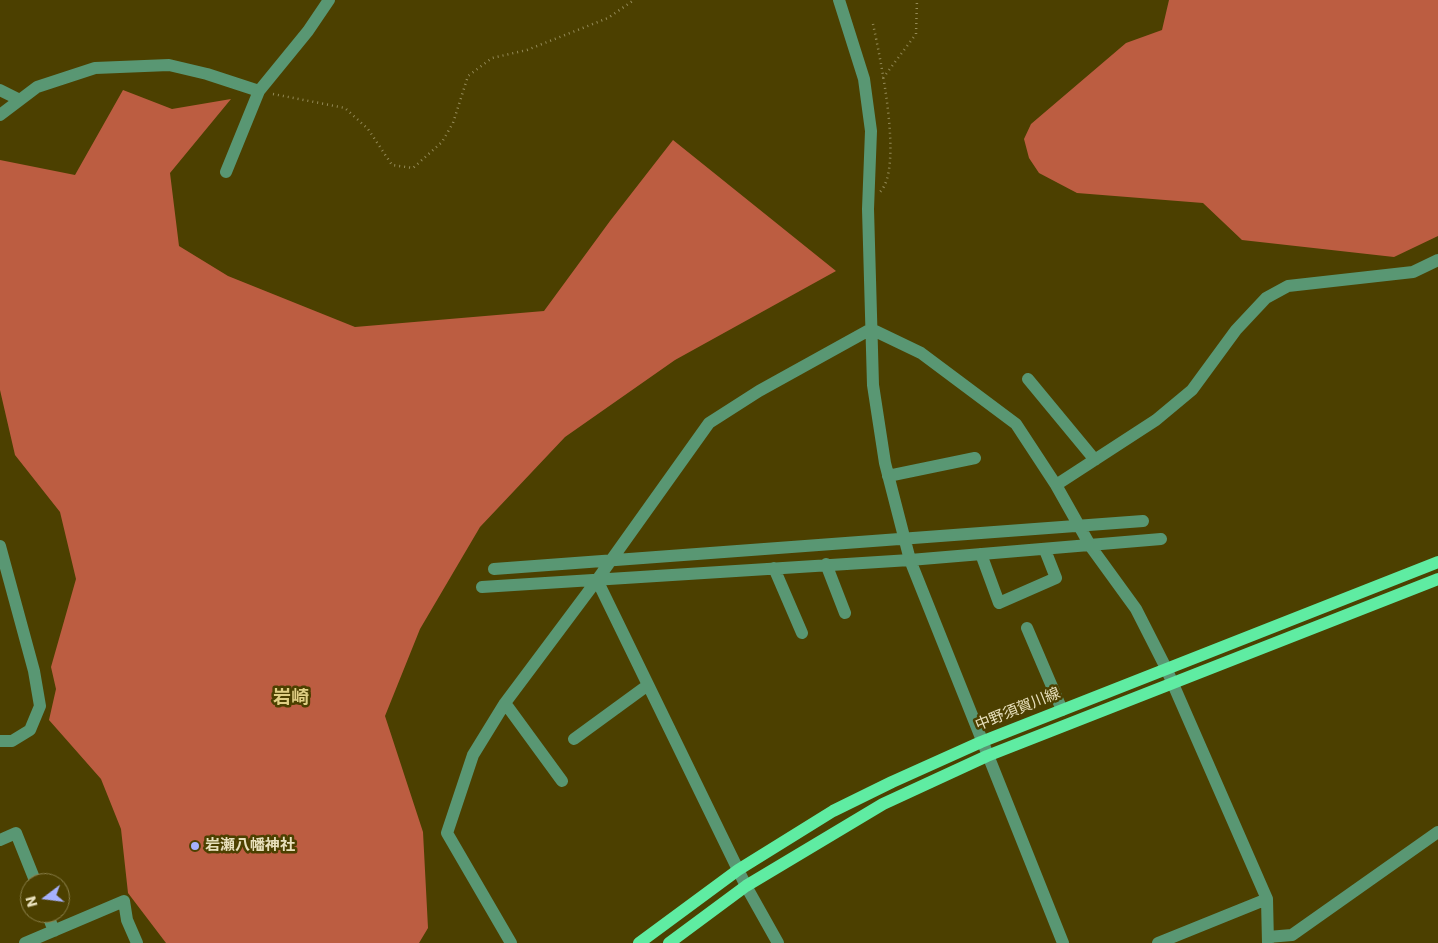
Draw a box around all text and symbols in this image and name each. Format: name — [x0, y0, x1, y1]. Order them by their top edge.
street label: 中野須賀川線 — [973, 685, 1063, 735]
district label: 岩崎 — [273, 687, 309, 709]
place label: 岩瀬八幡神社 — [205, 837, 295, 855]
marker: 岩瀬八幡神社 — [189, 840, 201, 852]
north arrow — [20, 873, 70, 923]
text: N — [20, 894, 42, 909]

